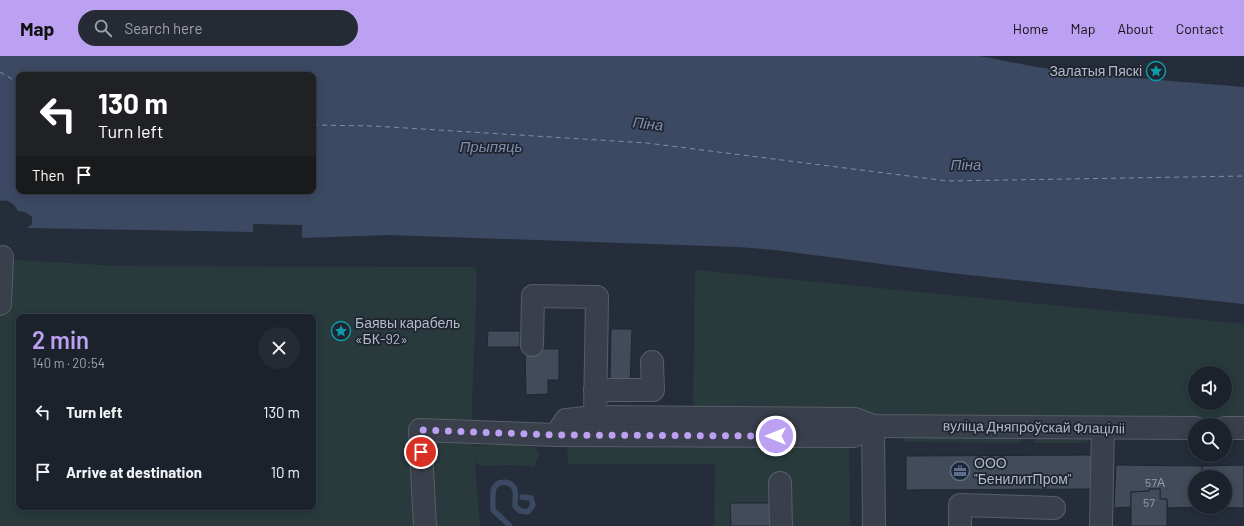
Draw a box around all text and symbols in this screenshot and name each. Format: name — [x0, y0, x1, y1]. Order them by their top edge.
search box — [78, 10, 358, 46]
text: Map — [20, 17, 54, 40]
icon: search — [92, 17, 114, 39]
text: Search here — [124, 19, 202, 37]
text: Home — [1013, 20, 1049, 37]
text: Map — [1071, 20, 1095, 37]
text: About — [1117, 20, 1154, 37]
text: Contact — [1176, 20, 1224, 37]
place icon: Залатыя Пяскі — [1145, 60, 1167, 82]
place label: Залатыя Пяскі — [1049, 62, 1142, 79]
text: 130 m — [98, 86, 168, 120]
icon: left — [32, 88, 84, 140]
water label: Піна — [632, 112, 664, 134]
text: Turn left — [98, 120, 164, 142]
water label: Прыпяць — [460, 137, 523, 155]
water label: Піна — [951, 155, 981, 173]
icon: arrive — [73, 164, 95, 186]
text: Then — [32, 166, 65, 184]
place label: Баявы карабель «БК-92» — [355, 314, 460, 347]
place icon: Баявы карабель «БК-92» — [330, 320, 352, 342]
text: 2 min — [32, 325, 89, 354]
button: close — [258, 327, 300, 369]
text: 140 m · 20:54 — [32, 355, 105, 371]
map controls — [1188, 366, 1232, 514]
button: sound — [1188, 366, 1232, 410]
icon: left — [32, 401, 54, 423]
text: Turn left — [66, 403, 122, 421]
text: 130 m — [263, 403, 300, 421]
position arrow — [755, 415, 797, 457]
street label: вуліца Дняпроўскай Флаціліі — [943, 416, 1125, 437]
button: search — [1188, 418, 1232, 462]
pin — [404, 435, 438, 469]
icon: arrive — [410, 441, 432, 463]
place label: ООО "БенилитПром" — [974, 454, 1072, 487]
office icon: ООО "БенилитПром" — [949, 460, 971, 482]
icon: arrive — [32, 461, 54, 483]
text: Arrive at destination — [66, 463, 202, 481]
text: 10 m — [271, 463, 300, 481]
button: layers — [1188, 470, 1232, 514]
house number: 57А — [1145, 475, 1165, 489]
house number: 57 — [1143, 495, 1155, 509]

